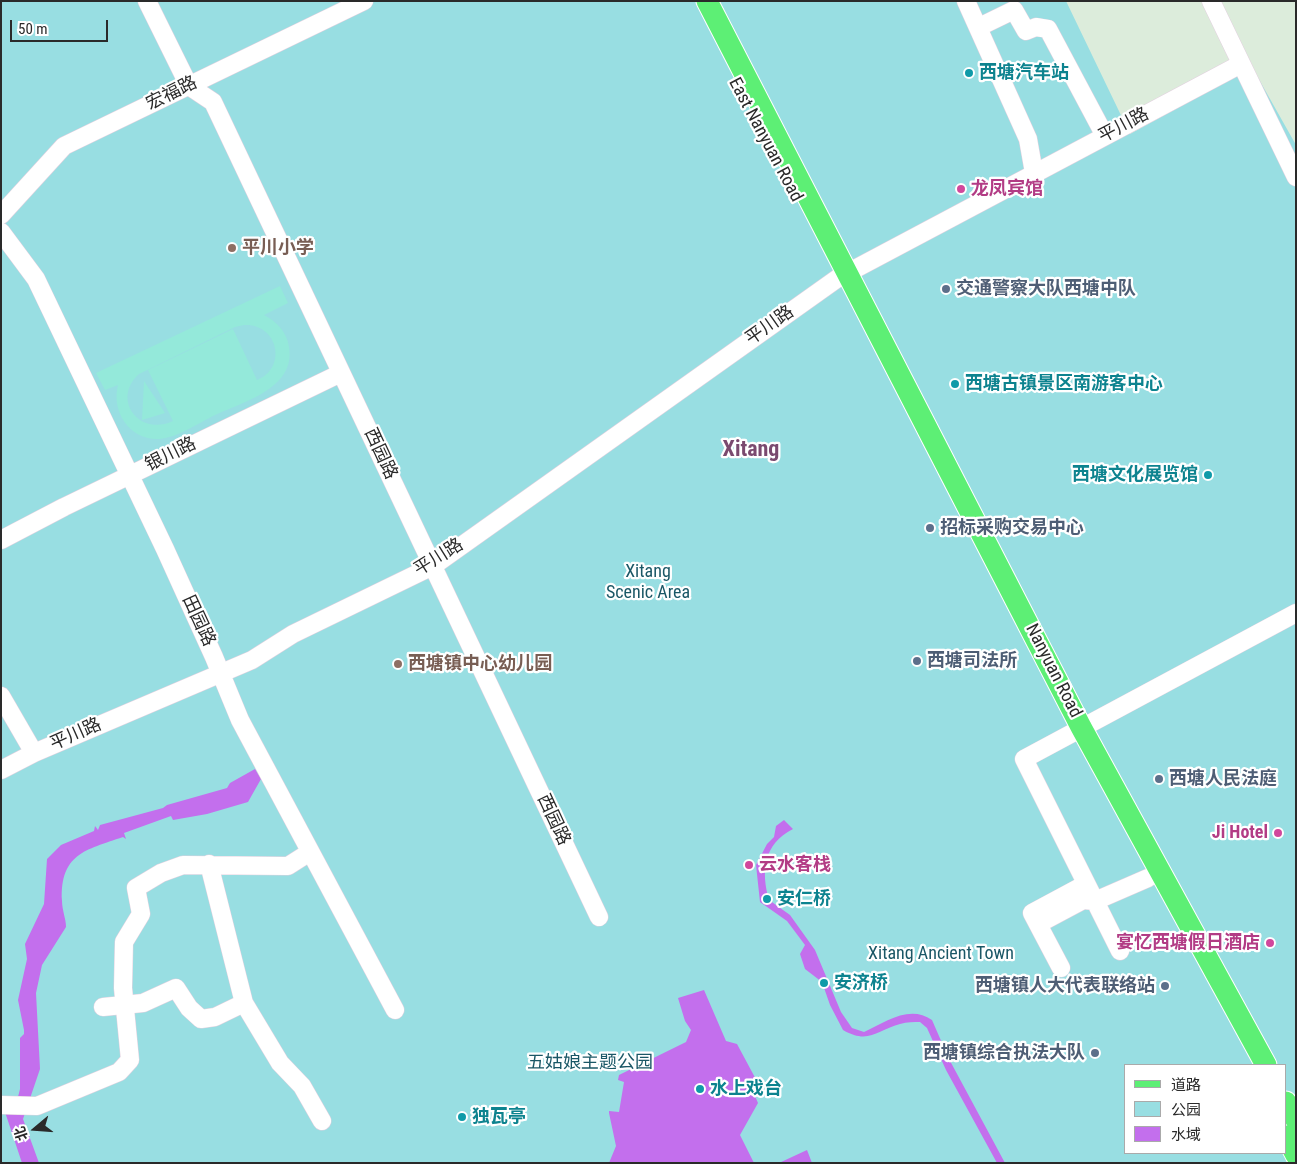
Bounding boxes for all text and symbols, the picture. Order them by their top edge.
scale bar [12,10,110,42]
text: 50 m [18,20,48,38]
place label: 西塘汽车站 [979,62,1069,84]
marker: 西塘汽车站 [963,67,975,79]
street label: 宏福路 [143,72,201,116]
street label: East Nanyuan Road [723,74,807,206]
street label: 平川路 [1095,104,1153,148]
place label: 龙凤宾馆 [971,178,1043,200]
marker: 龙凤宾馆 [955,183,967,195]
place label: 平川小学 [242,237,314,259]
marker: 平川小学 [226,242,238,254]
place label: 交通警察大队西塘中队 [956,278,1136,300]
marker: 交通警察大队西塘中队 [940,283,952,295]
street label: 平川路 [742,302,798,350]
place label: 西塘古镇景区南游客中心 [965,373,1163,395]
marker: 西塘古镇景区南游客中心 [949,378,961,390]
street label: 西园路 [359,425,401,483]
street label: 银川路 [142,433,200,477]
district label: Xitang [723,437,779,463]
place label: 西塘文化展览馆 [1072,464,1198,486]
marker: 西塘文化展览馆 [1202,469,1214,481]
place label: 招标采购交易中心 [940,517,1084,539]
marker: 招标采购交易中心 [924,522,936,534]
street label: 平川路 [410,535,468,581]
park label: Xitang Scenic Area [606,561,690,604]
street label: 田园路 [177,592,219,650]
street label: Nanyuan Road [1020,621,1086,721]
place label: 西塘司法所 [927,650,1017,672]
place label: 西塘镇中心幼儿园 [408,653,552,675]
marker: 西塘司法所 [911,655,923,667]
marker: 西塘镇中心幼儿园 [392,658,404,670]
street label: 平川路 [47,714,105,756]
place label: 西塘人民法庭 [1169,768,1277,790]
marker: 西塘人民法庭 [1153,773,1165,785]
street label: 西园路 [532,791,574,849]
place label: Ji Hotel [1212,822,1268,844]
marker: Ji Hotel [1272,827,1284,839]
place label: 云水客栈 [759,854,831,876]
marker: 云水客栈 [743,859,755,871]
place label: 安仁桥 [777,888,831,910]
marker: 安仁桥 [761,893,773,905]
place label: 宴忆西塘假日酒店 [1116,932,1260,954]
marker: 宴忆西塘假日酒店 [1264,937,1276,949]
park label: Xitang Ancient Town [868,943,1014,965]
place label: 安济桥 [834,972,888,994]
place label: 西塘镇人大代表联络站 [975,975,1155,997]
marker: 安济桥 [818,977,830,989]
marker: 西塘镇人大代表联络站 [1159,980,1171,992]
place label: 西塘镇综合执法大队 [923,1042,1085,1064]
marker: 西塘镇综合执法大队 [1089,1047,1101,1059]
park label: 五姑娘主题公园 [527,1052,653,1074]
legend [1124,1064,1287,1154]
text: 道路 [1171,1076,1201,1094]
place label: 水上戏台 [710,1078,782,1100]
marker: 水上戏台 [694,1083,706,1095]
text: 公园 [1171,1101,1201,1119]
north arrow [10,1104,60,1154]
place label: 独瓦亭 [472,1106,526,1128]
marker: 独瓦亭 [456,1111,468,1123]
text: 北 [11,1125,31,1143]
text: 水域 [1171,1126,1201,1144]

